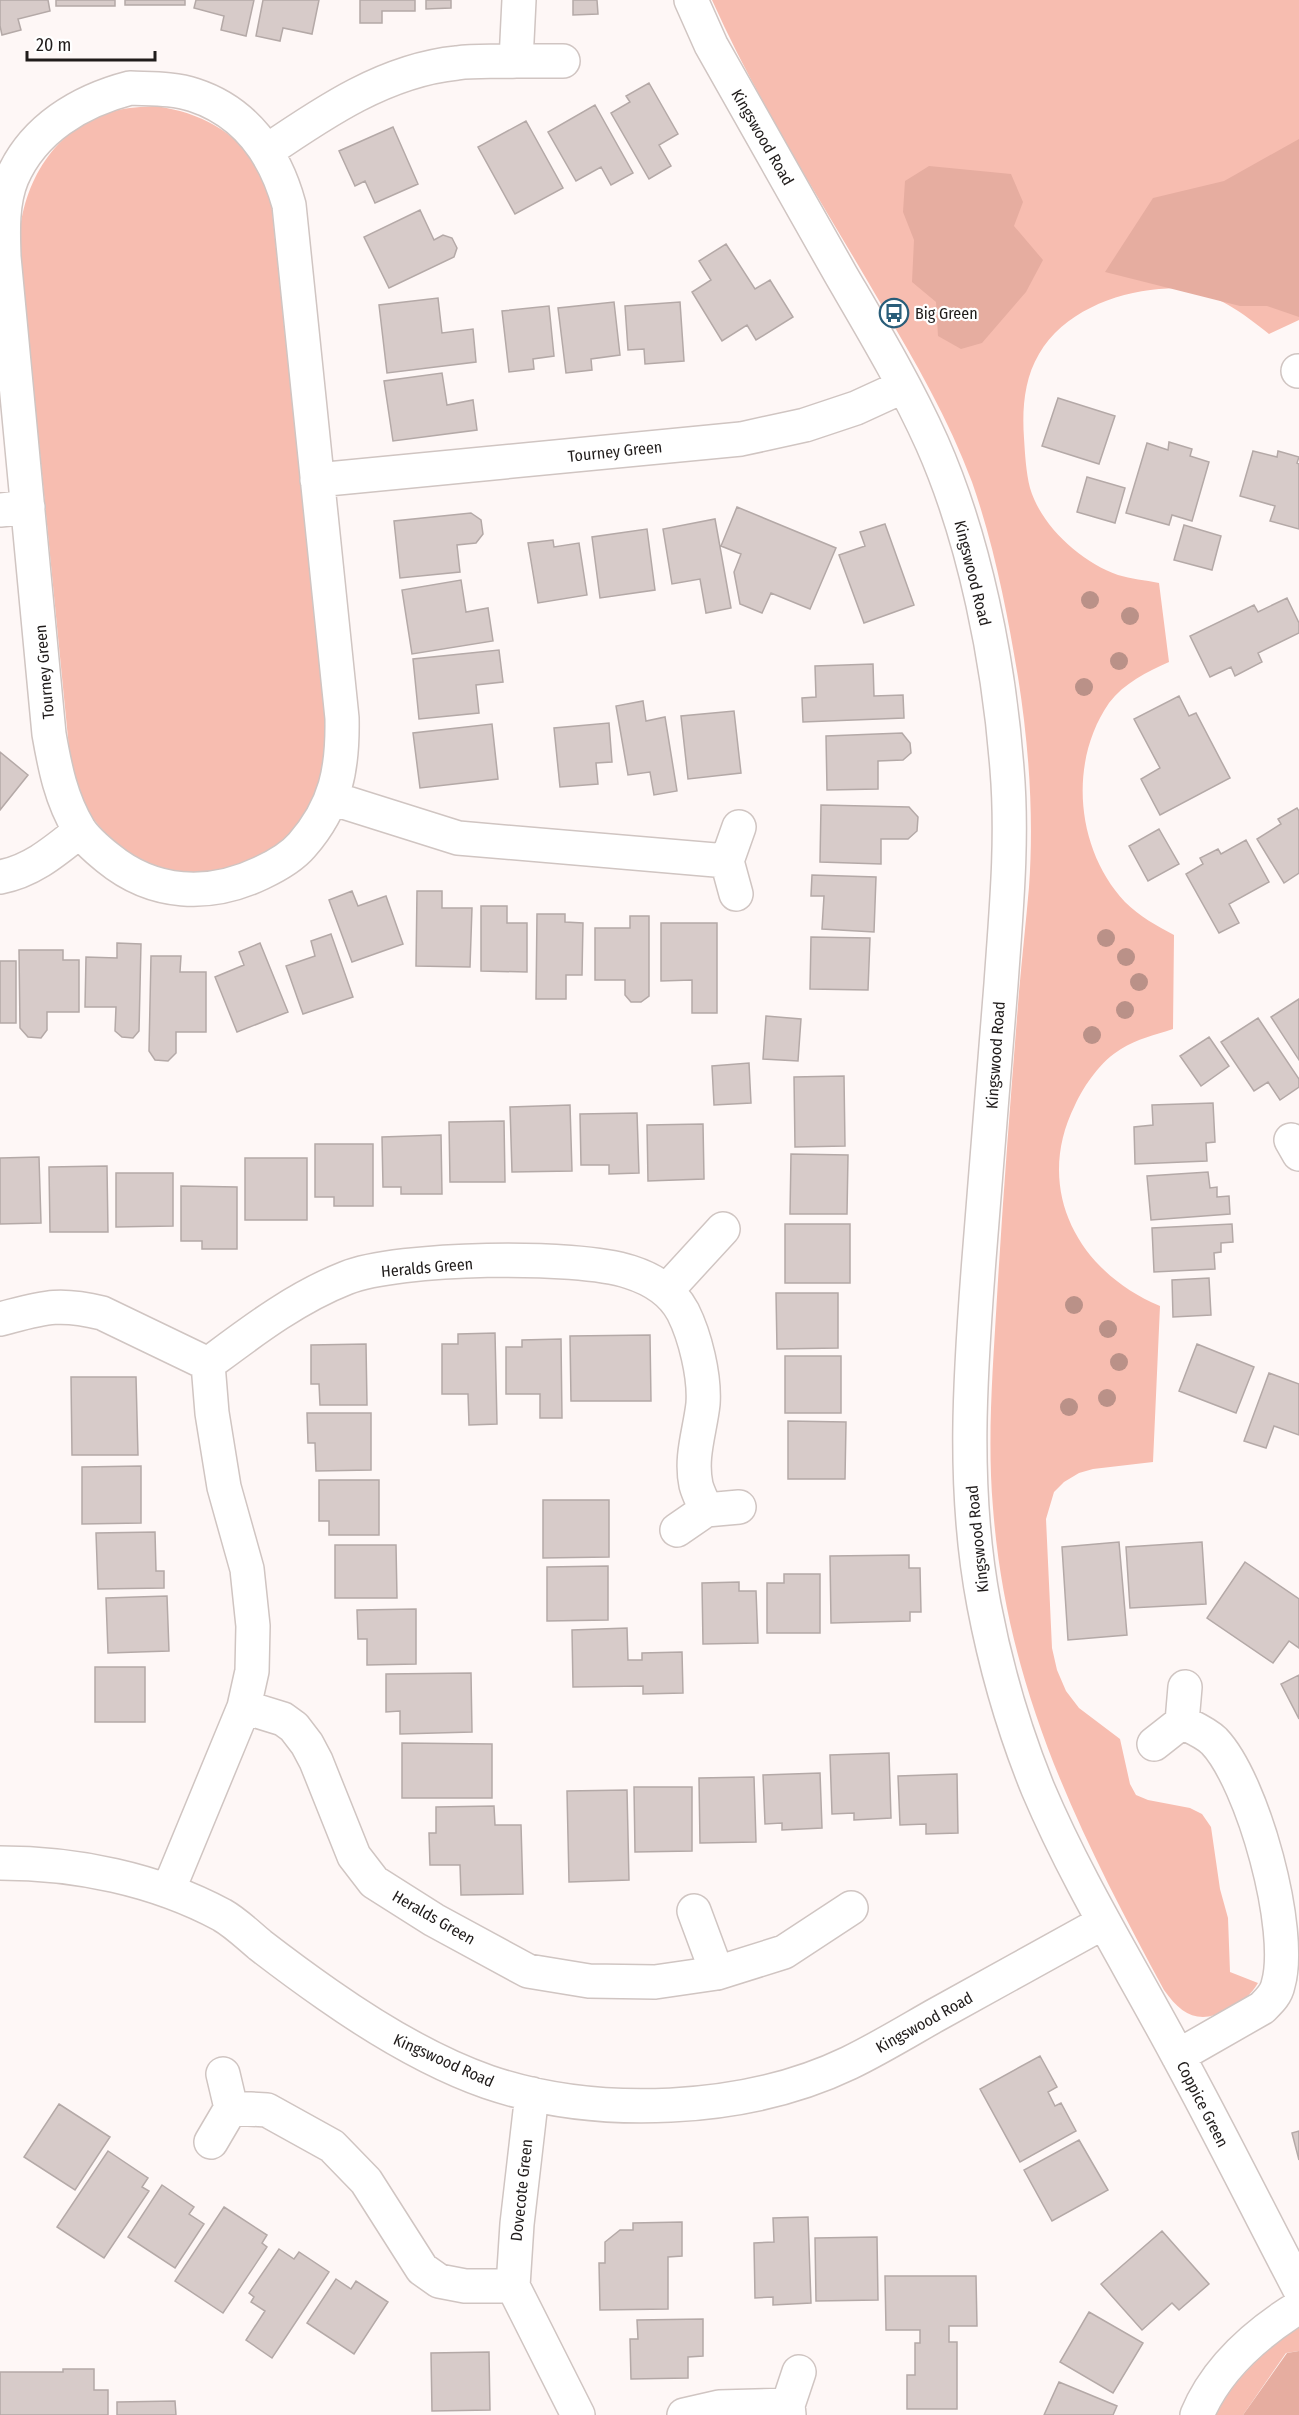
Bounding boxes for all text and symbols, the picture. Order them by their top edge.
scale bar [27,24,154,62]
text: 20 m [36,34,71,56]
street label: Kingswood Road [727,86,798,189]
bus stop icon: Big Green [878,297,910,329]
place label: Big Green [915,304,978,323]
street label: Tourney Green [567,437,663,466]
street label: Kingswood Road [950,518,995,628]
street label: Tourney Green [31,624,58,720]
street label: Kingswood Road [982,1001,1009,1110]
street label: Heralds Green [380,1254,474,1281]
street label: Kingswood Road [962,1484,993,1594]
street label: Heralds Green [389,1886,478,1949]
street label: Kingswood Road [872,1988,976,2057]
street label: Kingswood Road [391,2030,497,2091]
street label: Coppice Green [1173,2058,1232,2150]
street label: Dovecote Green [507,2138,536,2242]

